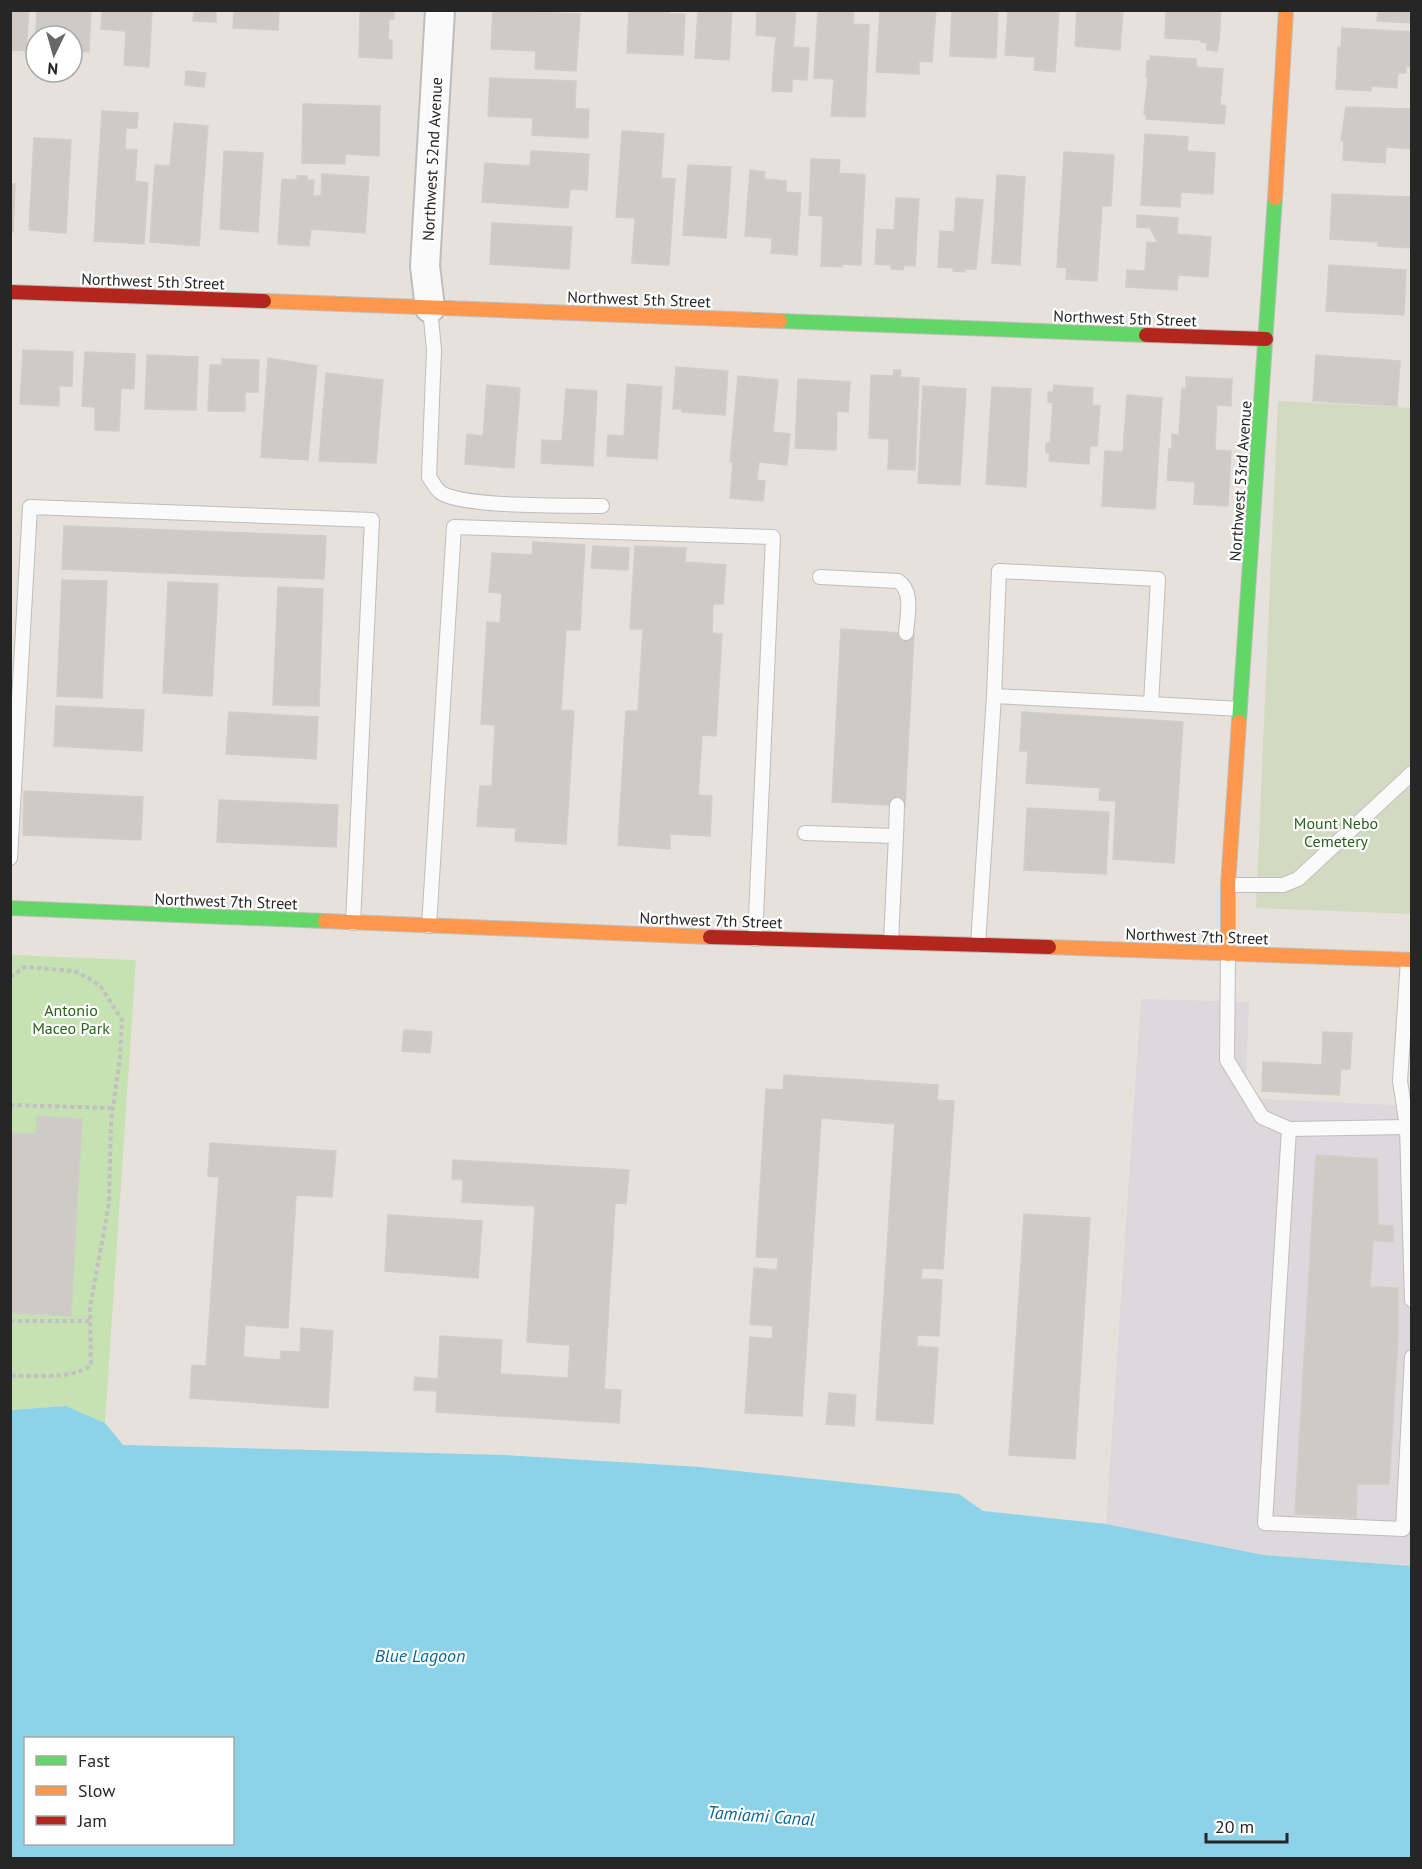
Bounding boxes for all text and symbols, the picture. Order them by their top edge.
north arrow [24,24,84,84]
text: N [47,59,59,79]
street label: Northwest 52nd Avenue [418,77,446,241]
street label: Northwest 5th Street [81,268,226,294]
street label: Northwest 5th Street [567,286,712,312]
street label: Northwest 5th Street [1053,305,1198,331]
street label: Northwest 53rd Avenue [1224,400,1256,562]
park label: Mount Nebo Cemetery [1294,813,1378,851]
street label: Northwest 7th Street [154,889,298,914]
street label: Northwest 7th Street [639,908,783,933]
street label: Northwest 7th Street [1125,924,1269,949]
park label: Antonio Maceo Park [32,1000,110,1038]
water label: Blue Lagoon [375,1644,465,1667]
legend [24,1737,234,1845]
text: Fast [78,1749,110,1772]
text: Slow [78,1779,116,1802]
water label: Tamiami Canal [707,1800,816,1831]
scale bar [1206,1806,1287,1844]
text: Jam [77,1809,107,1832]
text: 20 m [1215,1815,1254,1838]

